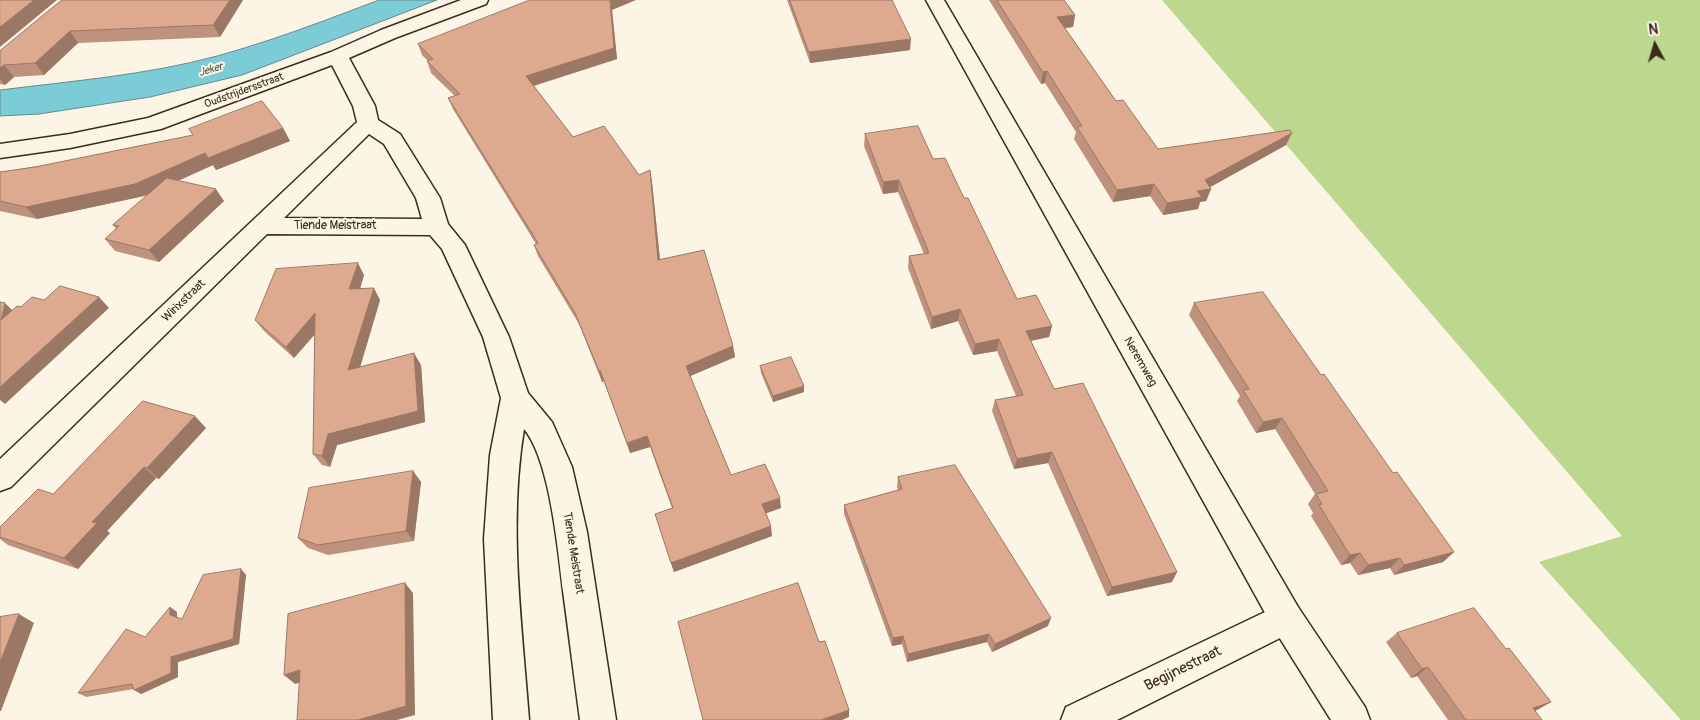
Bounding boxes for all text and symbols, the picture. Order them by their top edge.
north arrow [1630,20,1680,70]
text: N [1648,21,1659,39]
water label: Jeker [197,60,225,80]
street label: Oudstrijdersstraat [203,71,285,111]
street label: Tiende Meistraat [294,219,376,233]
street label: Wirixstraat [159,277,209,325]
street label: Neremweg [1120,335,1160,389]
street label: Tiende Meistraat [559,511,587,595]
street label: Begijnestraat [1142,643,1224,695]

